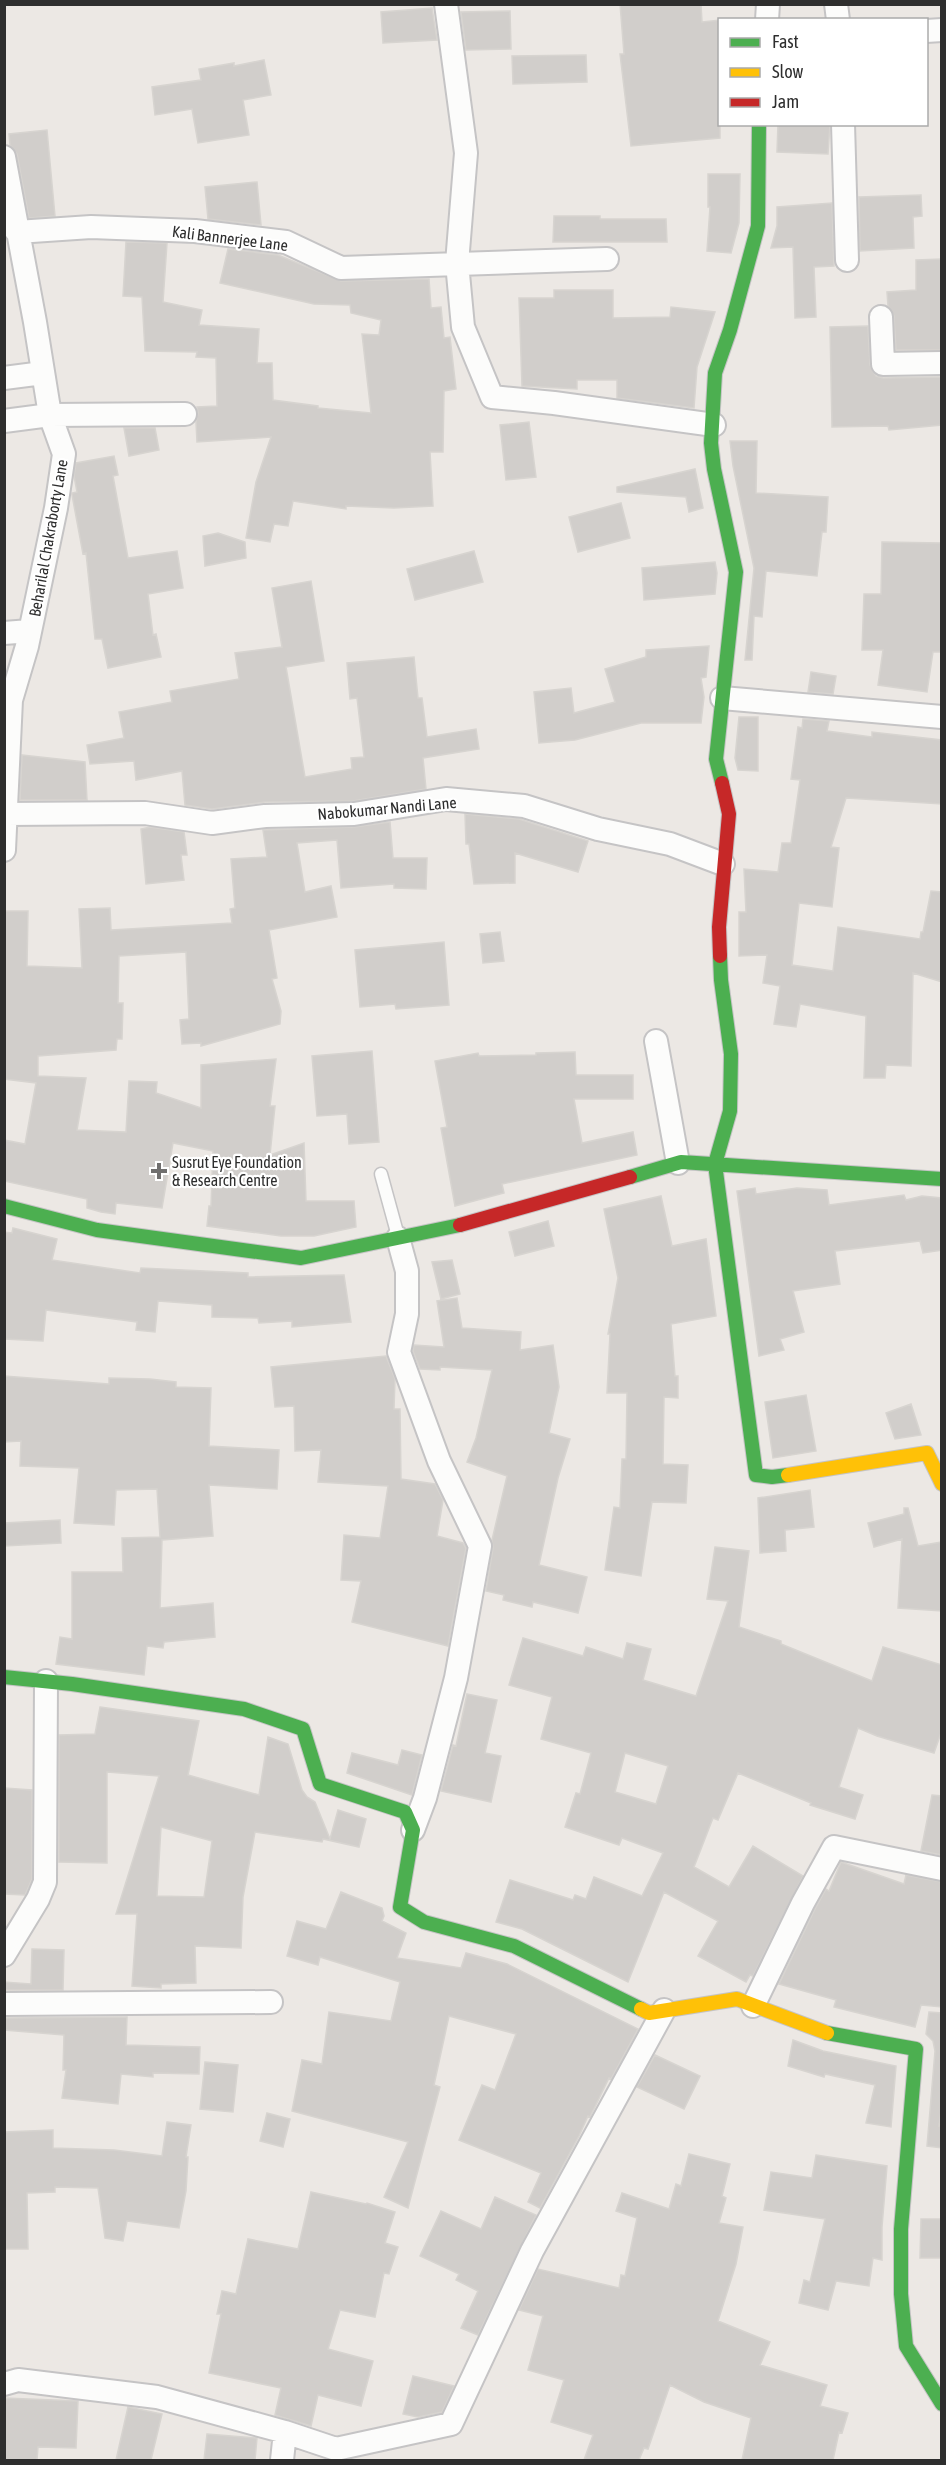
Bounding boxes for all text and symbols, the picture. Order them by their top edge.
legend [718,18,928,126]
text: Fast [772,31,799,52]
text: Slow [772,61,803,82]
text: Jam [772,91,799,112]
street label: Kali Bannerjee Lane [171,222,289,255]
street label: Beharilal Chakraborty Lane [25,458,72,618]
street label: Nabokumar Nandi Lane [317,793,457,823]
place label: Susrut Eye Foundation & Research Centre [172,1153,302,1189]
marker: Susrut Eye Foundation & Research Centre [150,1162,168,1180]

